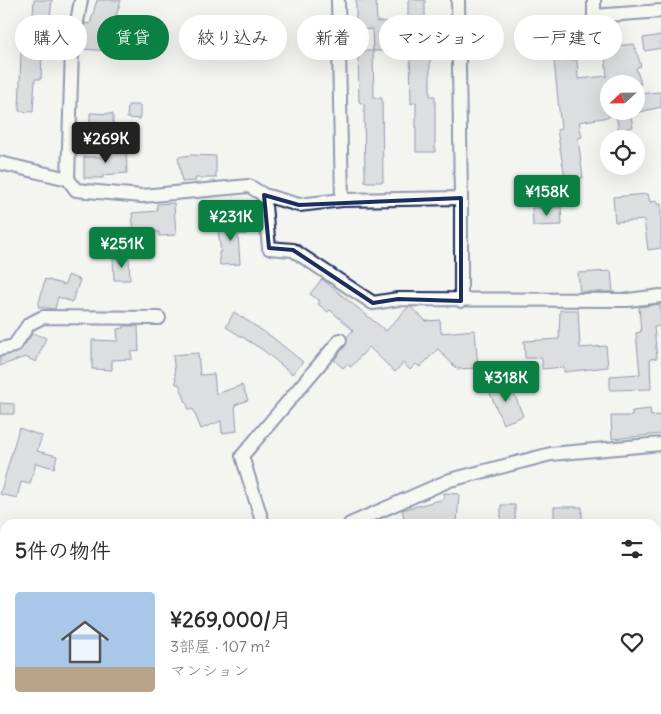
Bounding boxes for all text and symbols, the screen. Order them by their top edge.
chip: 購入 [15,15,87,60]
chip: 賃貸 [97,15,169,60]
chip: 絞り込み [179,15,287,60]
chip: 新着 [297,15,369,60]
chip: マンション [379,15,504,60]
chip: 一戸建て [514,15,622,60]
north arrow [600,75,645,120]
map controls [600,75,645,175]
pin: ¥269K [71,121,141,164]
text: ¥269K [83,128,129,148]
button: locate [600,130,645,175]
pin: ¥158K [512,174,582,217]
text: ¥158K [525,181,569,201]
pin: ¥231K [196,200,266,242]
text: ¥231K [209,206,253,226]
pin: ¥251K [87,226,157,269]
text: ¥251K [100,233,144,253]
pin: ¥318K [471,360,541,403]
text: ¥318K [484,367,528,387]
icon: filters [618,535,646,563]
text: 5件の物件 [15,537,111,564]
text: ¥269,000/月 [170,606,292,633]
icon: home [55,612,115,672]
icon: heart [618,628,646,656]
text: 3部屋 · 107 m² [170,636,271,656]
text: マンション [170,660,249,680]

